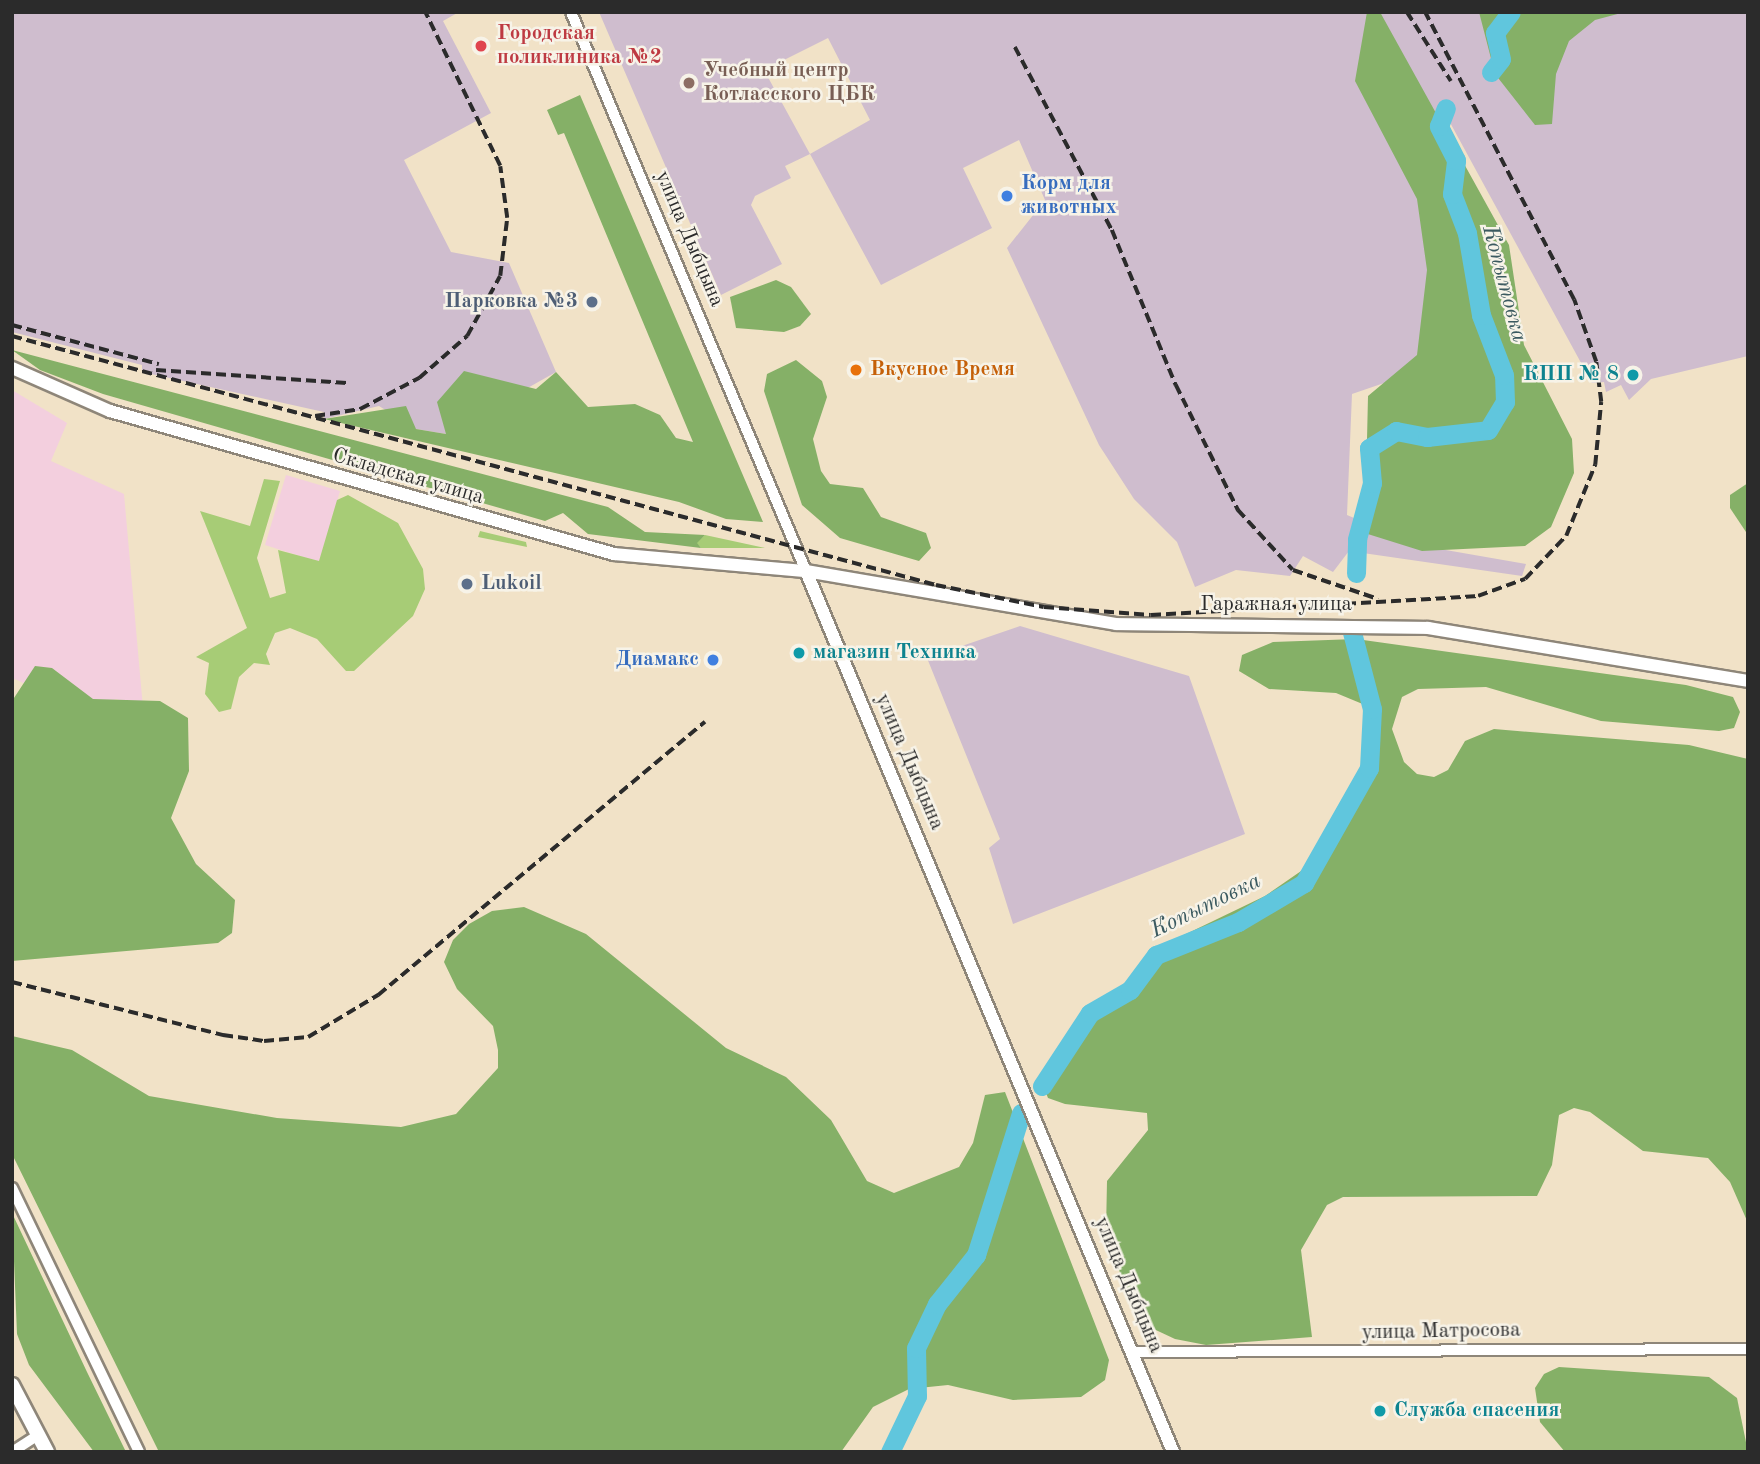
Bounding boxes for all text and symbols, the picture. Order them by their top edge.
place label: Городская поликлиника №2 [497,21,662,71]
marker: Городская поликлиника №2 [471,36,491,56]
place label: Учебный центр Котласского ЦБК [703,58,875,108]
marker: Учебный центр Котласского ЦБК [681,75,697,91]
street label: улица Дыбцына [649,167,729,311]
place label: Корм для животных [1021,171,1117,221]
marker: Корм для животных [999,188,1015,204]
water label: Копытовка [1475,223,1533,345]
place label: Парковка №3 [445,289,578,315]
marker: Парковка №3 [584,294,600,310]
place label: Вкусное Время [870,357,1015,383]
marker: Вкусное Время [848,362,864,378]
place label: КПП № 8 [1523,362,1619,388]
marker: КПП № 8 [1625,367,1641,383]
street label: Складская улица [329,443,487,511]
place label: Lukoil [481,571,542,597]
marker: Lukoil [459,576,475,592]
street label: Гаражная улица [1200,592,1352,618]
place label: магазин Техника [813,640,976,666]
marker: магазин Техника [791,645,807,661]
place label: Диамакс [616,647,699,673]
marker: Диамакс [705,652,721,668]
street label: улица Дыбцына [869,690,949,834]
water label: Копытовка [1146,867,1266,945]
street label: улица Дыбцына [1088,1213,1168,1357]
street label: улица Матросова [1361,1318,1521,1346]
place label: Служба спасения [1394,1398,1559,1424]
marker: Служба спасения [1372,1403,1388,1419]

